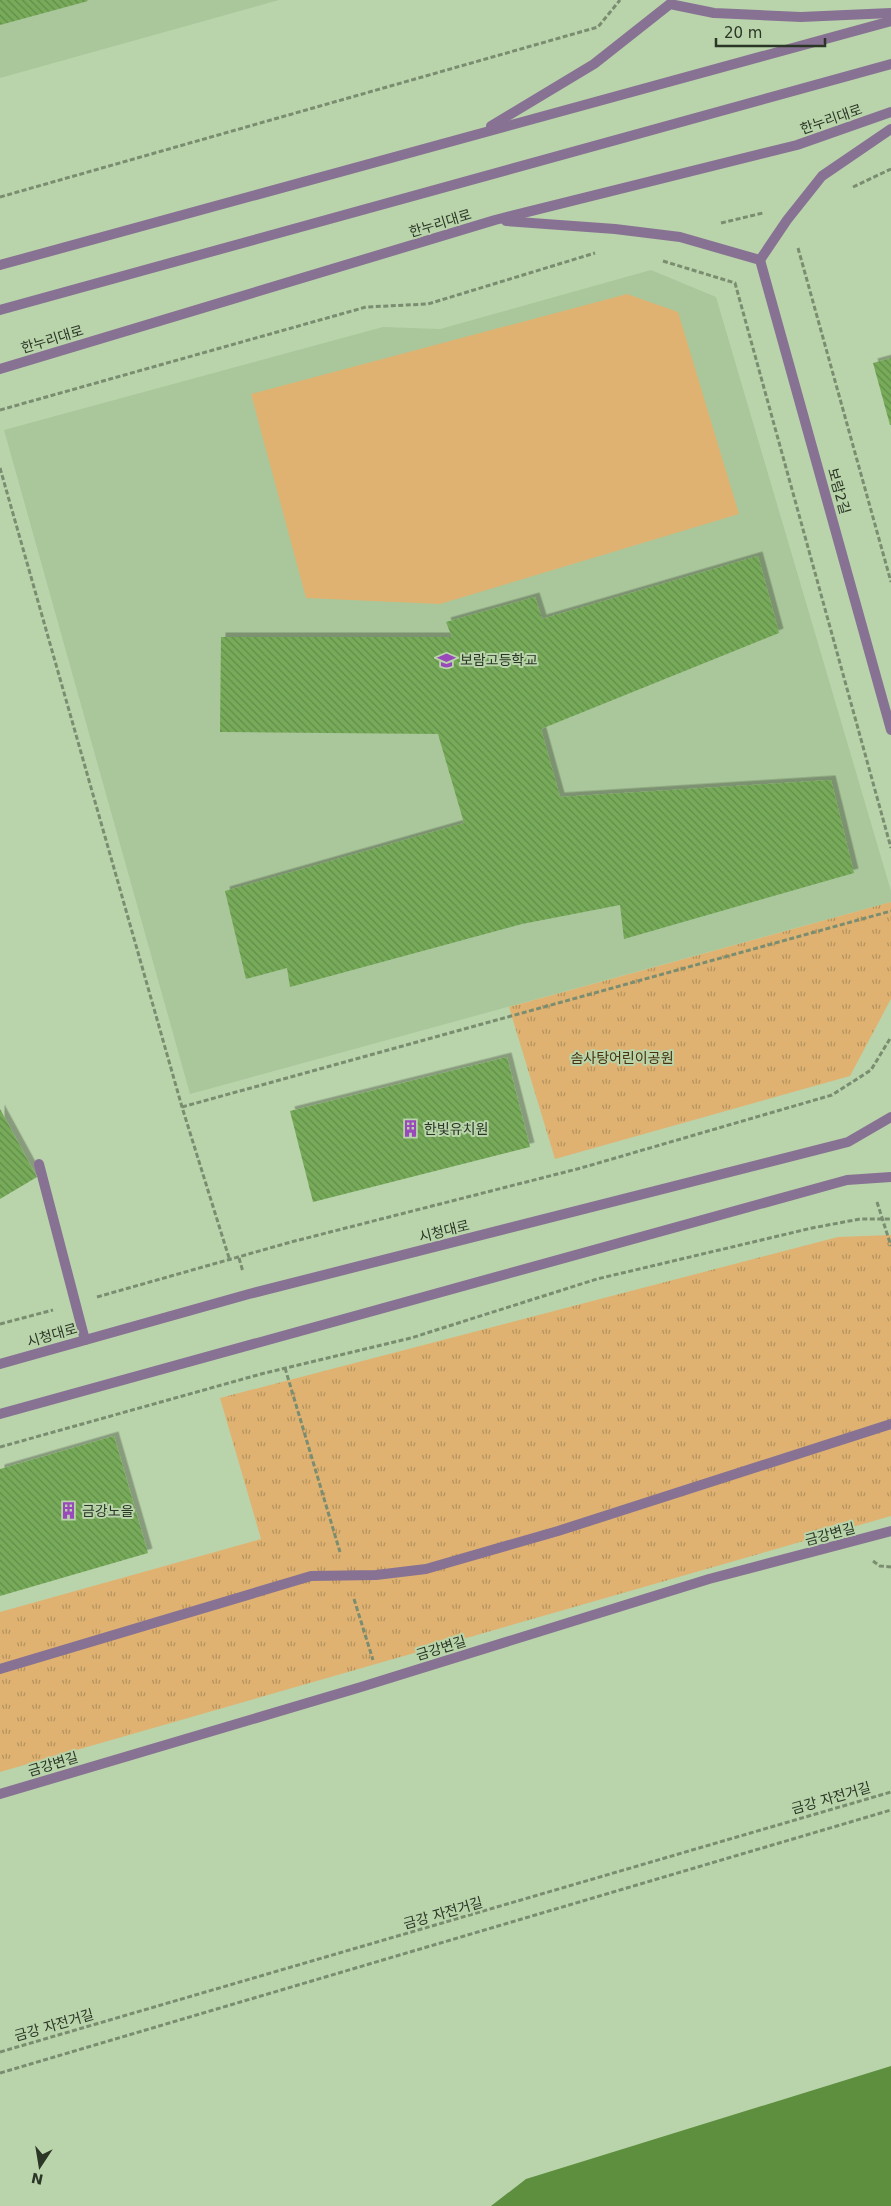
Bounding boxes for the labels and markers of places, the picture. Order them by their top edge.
school or university icon: 보람고등학교 [436,650,456,670]
place label: 보람고등학교 [460,652,537,668]
building icon: 한빛유치원 [400,1119,420,1139]
place label: 한빛유치원 [424,1121,488,1137]
building icon: 금강노을 [58,1501,78,1521]
place label: 금강노을 [82,1503,134,1519]

